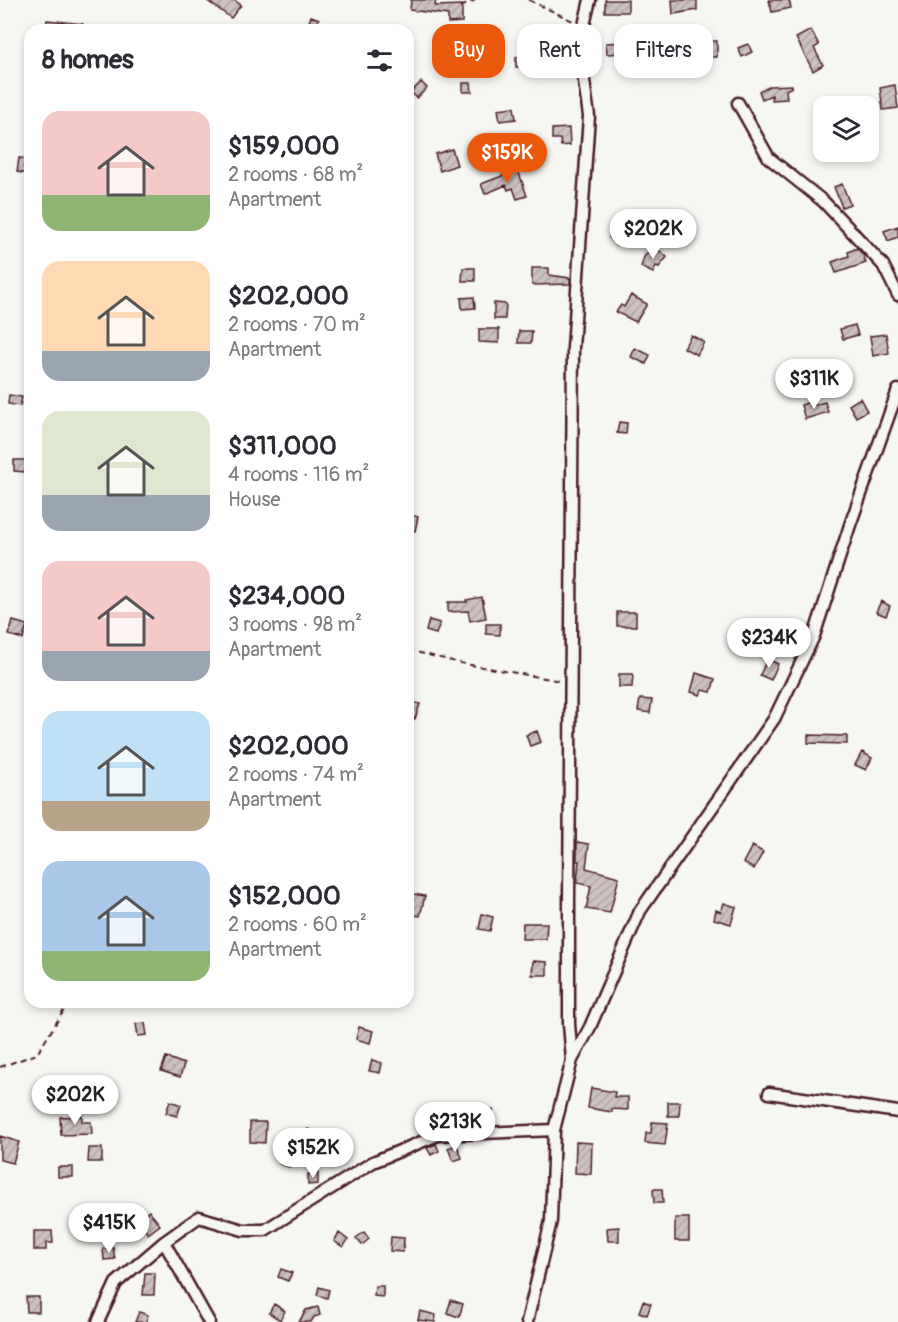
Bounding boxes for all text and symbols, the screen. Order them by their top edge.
chip: Buy [432,24,505,78]
chip: Rent [517,24,602,78]
chip: Filters [614,24,713,78]
text: 8 homes [42,44,134,76]
icon: filters [363,44,396,77]
map controls [813,96,879,162]
button: layers [813,96,879,162]
text: $159,000 [228,130,340,162]
pin: $159K [465,133,549,184]
icon: home [90,135,162,207]
text: $159K [481,140,533,165]
text: 2 rooms · 68 m² [228,162,363,187]
text: Apartment [228,187,321,212]
pin: $202K [611,209,695,260]
text: $202K [624,216,682,241]
text: $202,000 [228,280,349,312]
icon: home [90,285,162,357]
text: 2 rooms · 70 m² [228,312,366,337]
text: Apartment [228,337,321,362]
pin: $311K [772,359,856,410]
text: $311K [789,366,839,391]
text: $311,000 [228,430,337,462]
icon: home [90,435,162,507]
text: 4 rooms · 116 m² [228,462,369,487]
text: House [228,487,280,512]
text: $234,000 [228,580,345,612]
icon: home [90,585,162,657]
text: 3 rooms · 98 m² [228,612,362,637]
pin: $234K [727,618,811,669]
text: $234K [741,625,797,650]
text: Apartment [228,637,321,662]
text: $202,000 [228,730,349,762]
icon: home [90,735,162,807]
text: 2 rooms · 74 m² [228,762,364,787]
text: Apartment [228,787,321,812]
text: $152,000 [228,880,341,912]
icon: home [90,885,162,957]
text: 2 rooms · 60 m² [228,912,367,937]
text: Apartment [228,937,321,962]
pin: $202K [33,1075,117,1126]
text: $202K [46,1082,104,1107]
pin: $213K [413,1102,497,1153]
text: $213K [428,1109,482,1134]
pin: $152K [271,1128,355,1179]
text: $152K [287,1135,339,1160]
pin: $415K [67,1203,151,1254]
text: $415K [82,1210,136,1235]

